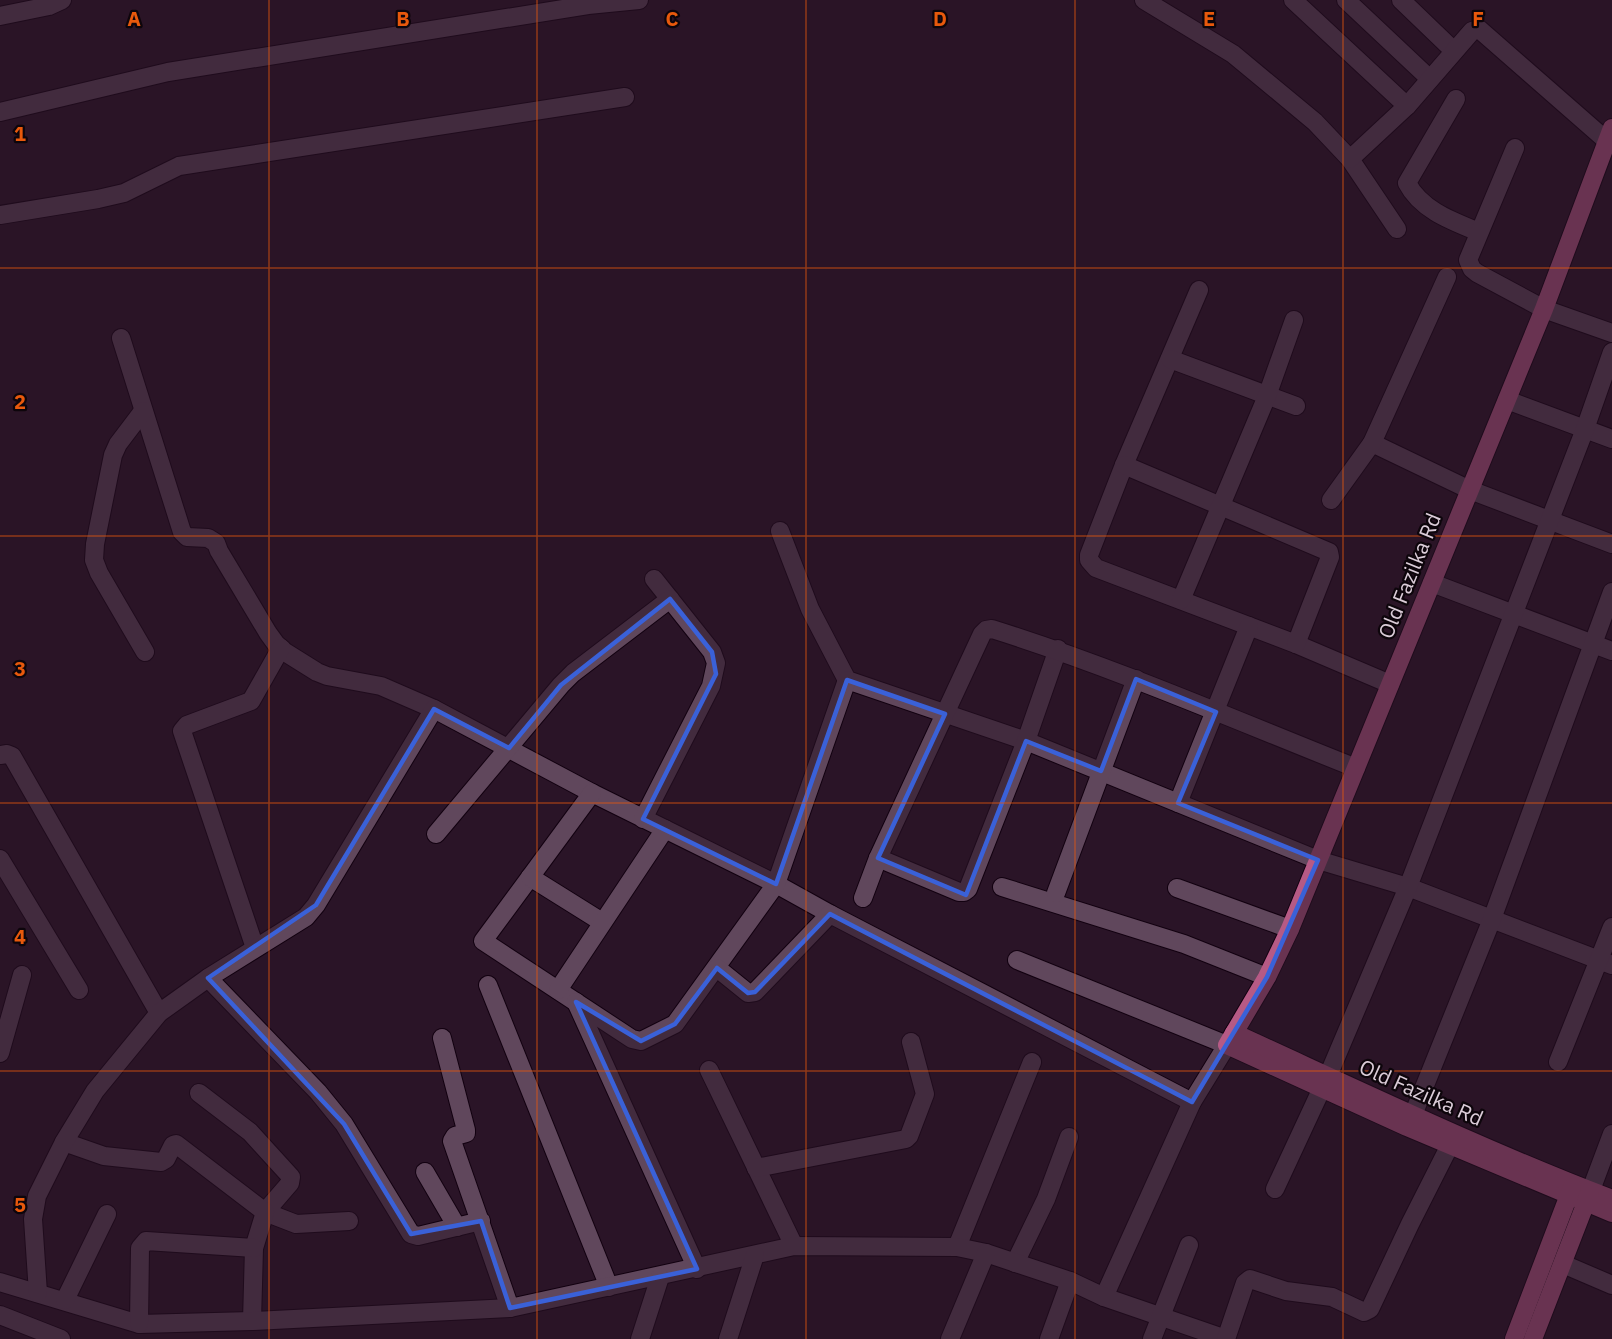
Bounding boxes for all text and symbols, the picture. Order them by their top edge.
text: A [127,5,141,32]
text: B [396,5,410,32]
text: C [665,5,679,32]
text: D [933,5,947,32]
text: E [1203,5,1215,32]
text: F [1472,5,1484,32]
text: 1 [14,120,26,147]
text: 2 [14,388,26,415]
street label: Old Fazilka Rd [1371,509,1447,643]
text: 3 [14,655,26,682]
text: 4 [14,923,26,950]
street label: Old Fazilka Rd [1355,1052,1488,1132]
text: 5 [14,1191,26,1218]

